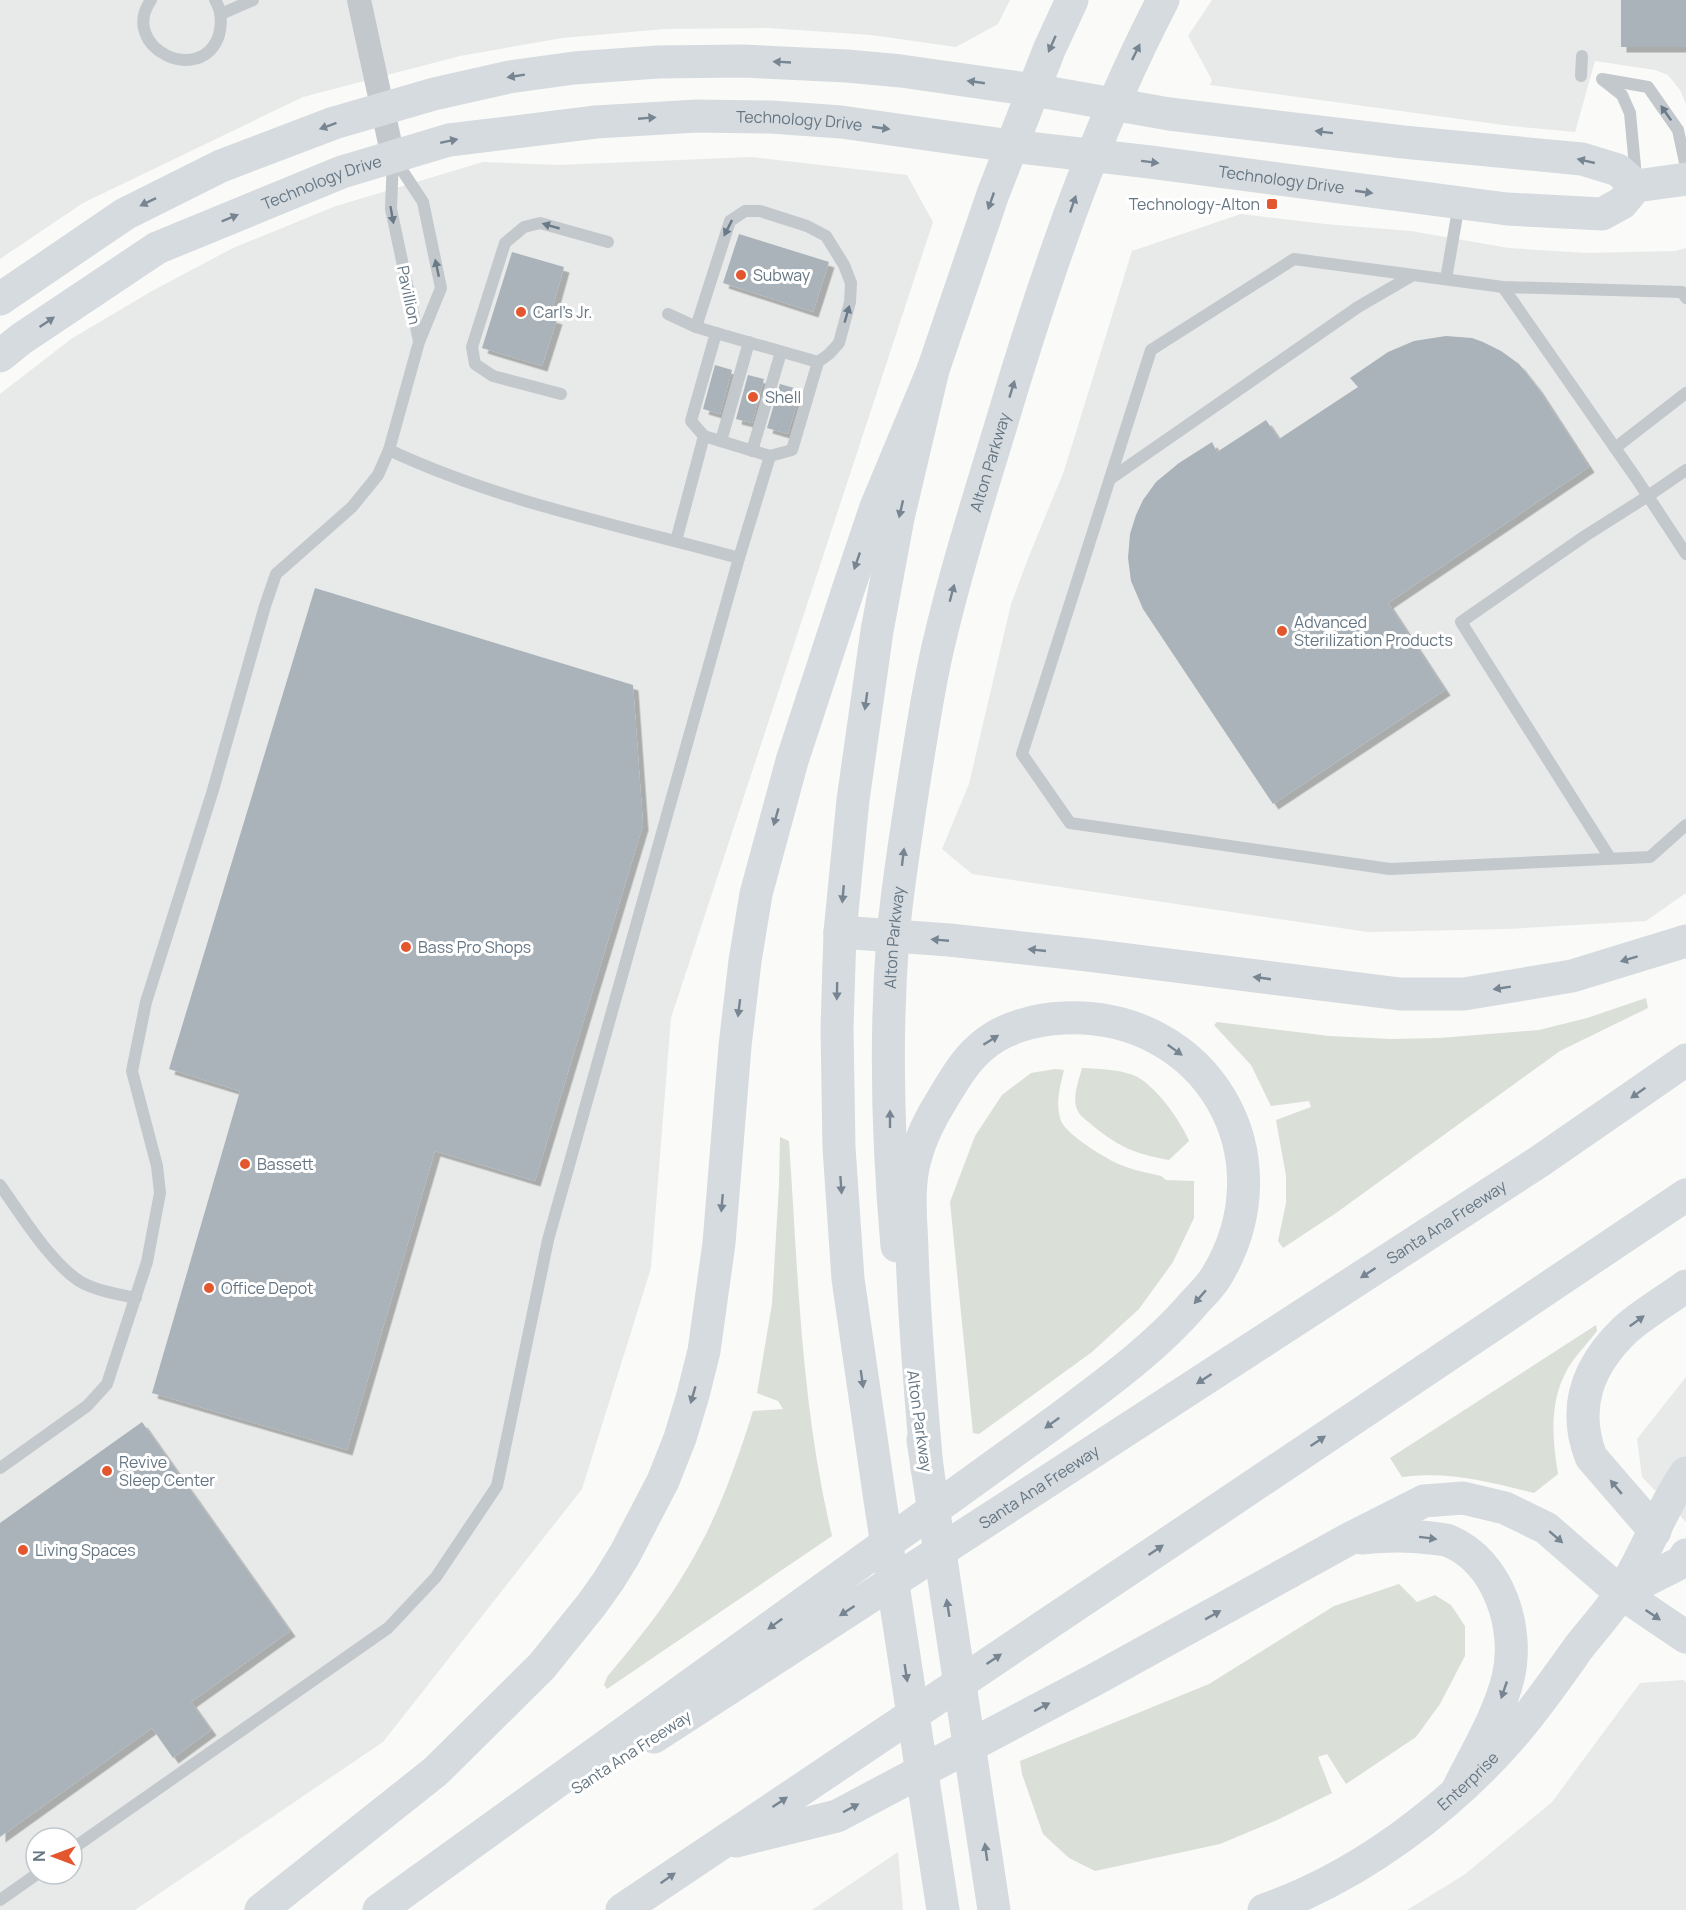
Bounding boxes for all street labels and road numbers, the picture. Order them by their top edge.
street label: Technology Drive [736,106,864,136]
street label: Technology Drive [258,150,384,215]
street label: Technology Drive [1217,160,1346,198]
street label: Pavillion [392,263,426,327]
street label: Alton Parkway [964,409,1015,514]
street label: Alton Parkway [879,884,910,989]
street label: Santa Ana Freeway [1382,1174,1511,1269]
street label: Alton Parkway [902,1369,938,1474]
street label: Santa Ana Freeway [974,1439,1104,1534]
street label: Santa Ana Freeway [567,1705,696,1799]
street label: Enterprise [1433,1747,1503,1815]

